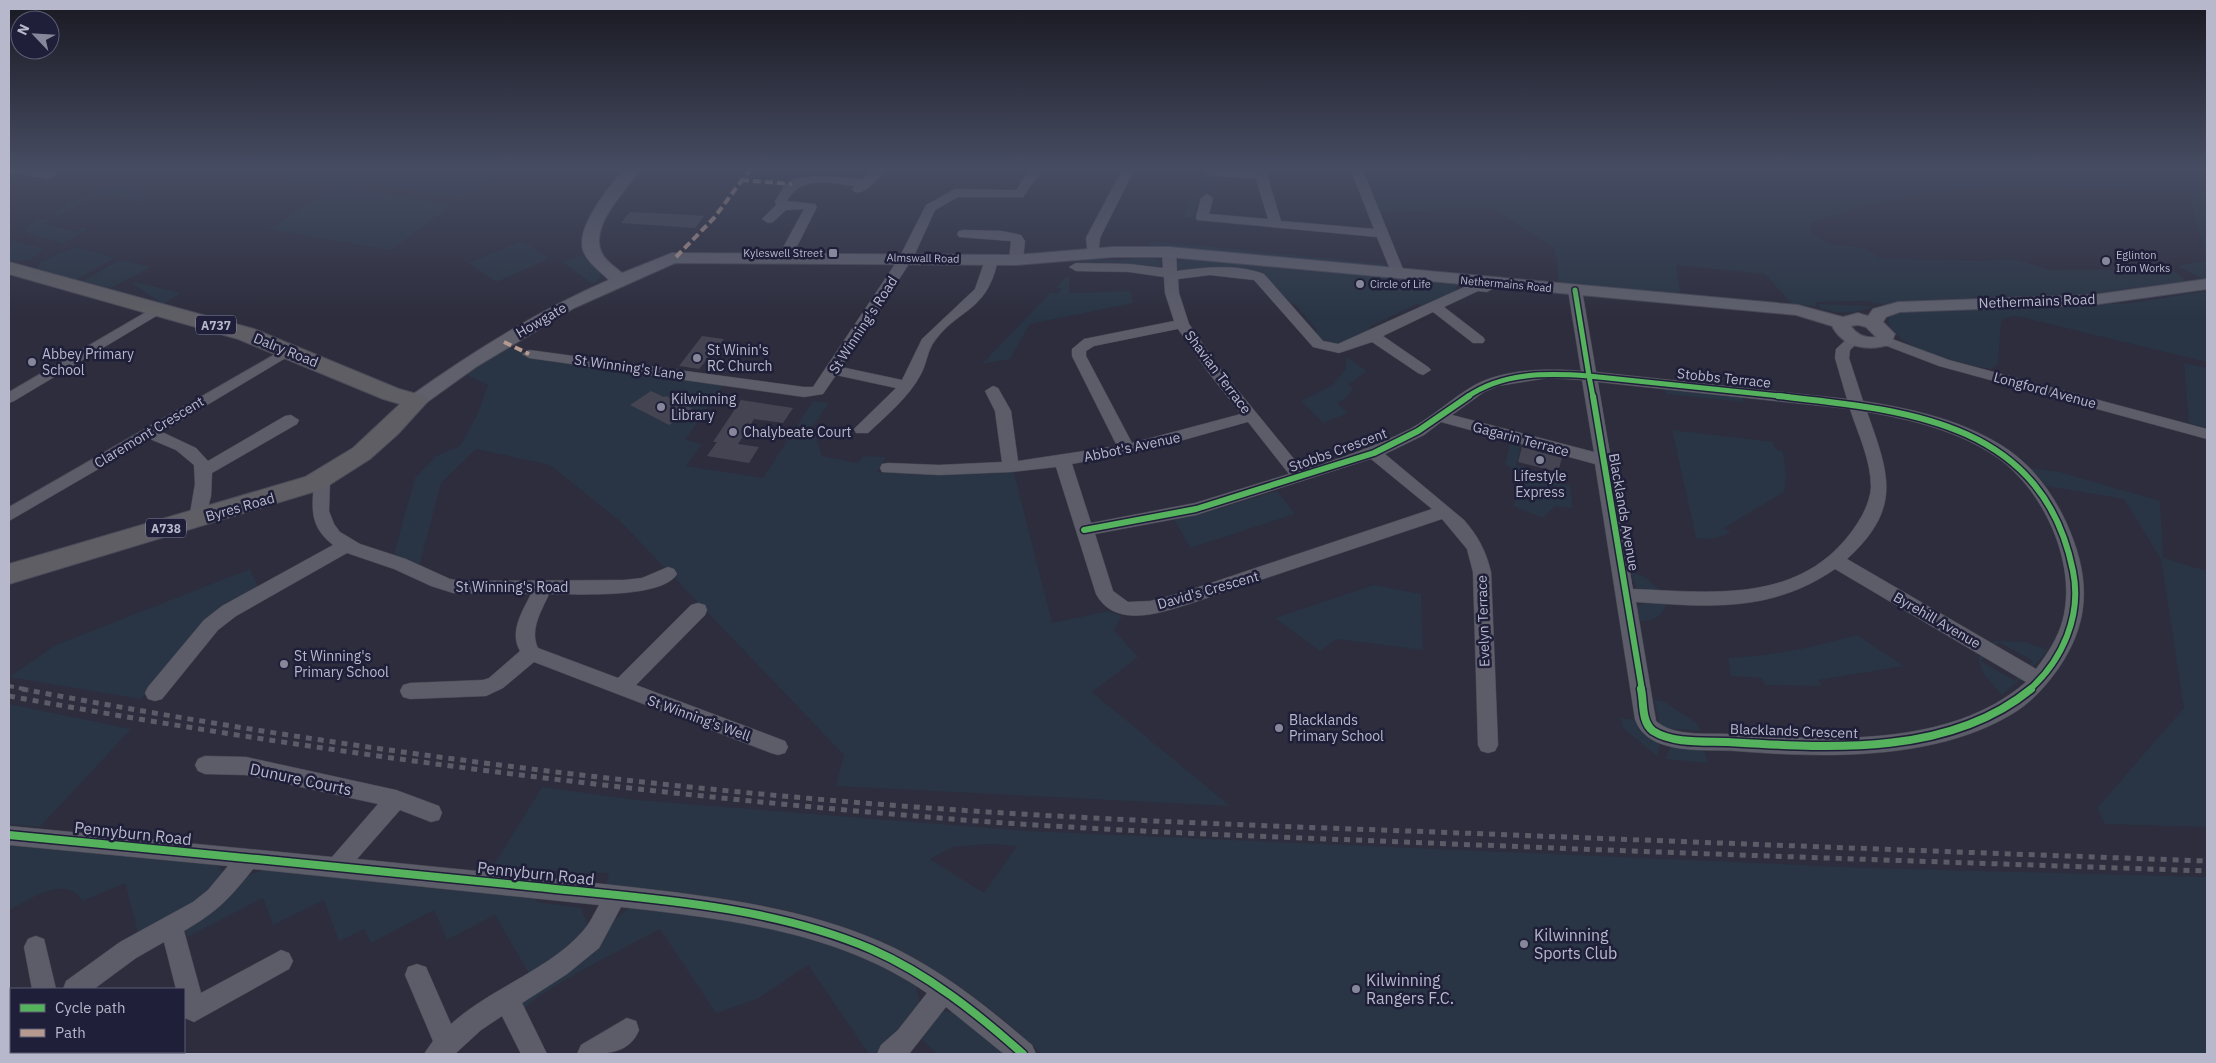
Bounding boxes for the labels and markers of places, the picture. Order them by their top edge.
place label: Kyleswell Street [743,246,823,260]
marker: Kyleswell Street [827,247,839,259]
place label: Eglinton Iron Works [2116,248,2170,275]
marker: Eglinton Iron Works [2100,255,2112,267]
place label: Circle of Life [1370,277,1431,291]
marker: Circle of Life [1354,278,1366,290]
place label: St Winin's RC Church [707,341,772,375]
place label: Abbey Primary School [42,345,134,379]
marker: St Winin's RC Church [691,352,703,364]
marker: Abbey Primary School [26,356,38,368]
place label: Kilwinning Library [671,390,737,424]
marker: Kilwinning Library [655,401,667,413]
place label: Chalybeate Court [743,423,852,441]
marker: Chalybeate Court [727,426,739,438]
marker: Lifestyle Express [1534,454,1546,466]
place label: Lifestyle Express [1514,467,1567,501]
place label: St Winning's Primary School [294,647,389,681]
marker: St Winning's Primary School [278,658,290,670]
place label: Blacklands Primary School [1289,711,1384,745]
marker: Blacklands Primary School [1273,722,1285,734]
place label: Kilwinning Sports Club [1534,925,1617,963]
marker: Kilwinning Sports Club [1518,938,1530,950]
place label: Kilwinning Rangers F.C. [1366,970,1454,1008]
marker: Kilwinning Rangers F.C. [1350,983,1362,995]

